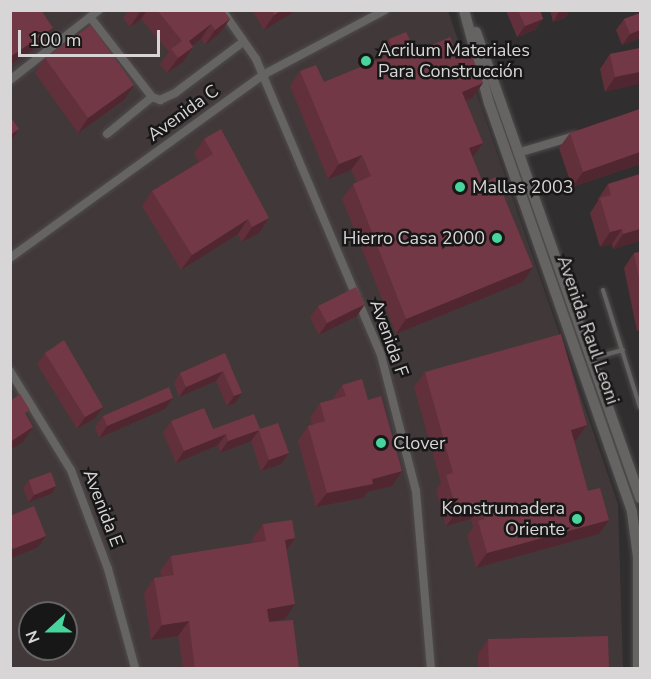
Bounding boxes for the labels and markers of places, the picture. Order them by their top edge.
place label: Acrilum Materiales Para Construcción [378,40,530,82]
marker: Acrilum Materiales Para Construcción [359,54,373,68]
place label: Mallas 2003 [472,176,574,198]
marker: Mallas 2003 [453,180,467,194]
place label: Hierro Casa 2000 [343,227,485,249]
marker: Hierro Casa 2000 [490,231,504,245]
place label: Clover [393,432,445,454]
marker: Clover [374,436,388,450]
place label: Konstrumadera Oriente [441,498,565,540]
marker: Konstrumadera Oriente [570,512,584,526]

